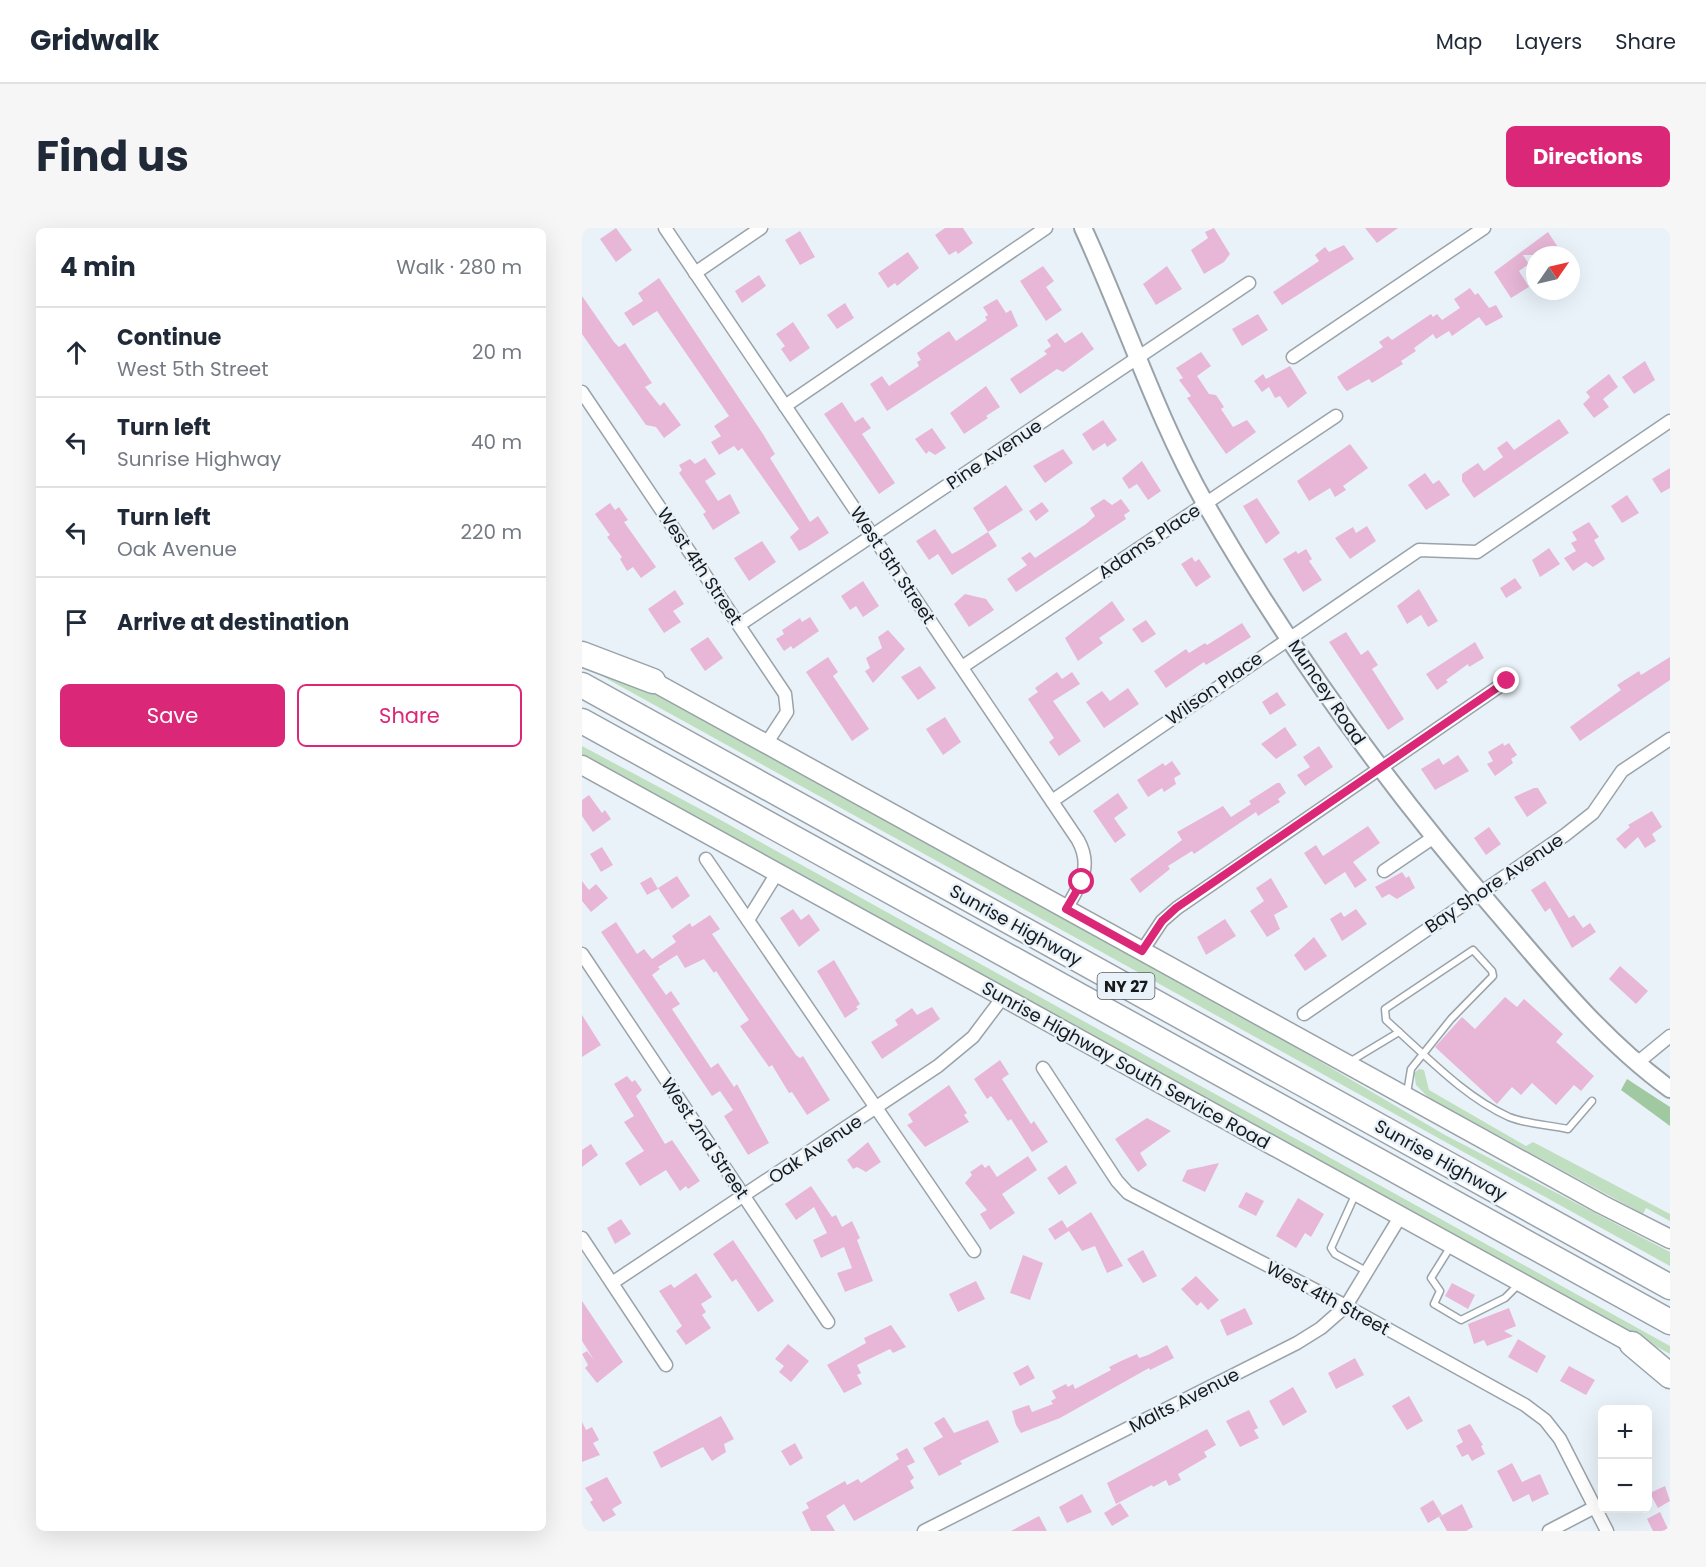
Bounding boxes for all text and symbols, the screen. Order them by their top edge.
text: Gridwalk [30,21,159,60]
text: Map [1436,27,1482,56]
text: Layers [1515,27,1582,56]
text: Share [1615,27,1676,56]
button: Directions [1506,126,1670,187]
text: Find us [36,127,189,186]
north arrow [1526,246,1580,300]
text: 4 min [60,249,136,285]
text: Walk · 280 m [396,253,522,281]
text: Continue [117,322,221,353]
icon: ahead [60,336,93,369]
text: 20 m [472,338,522,366]
text: West 5th Street [117,355,269,383]
text: Turn left [117,412,211,443]
street label: Pine Avenue [941,413,1047,495]
icon: left [60,426,93,459]
text: 40 m [471,428,522,456]
text: Sunrise Highway [117,445,281,473]
street label: Adams Place [1093,498,1205,584]
street label: West 5th Street [845,501,941,629]
text: Turn left [117,502,211,533]
street label: West 4th Street [652,502,748,630]
icon: left [60,516,93,549]
text: 220 m [461,518,522,546]
text: Oak Avenue [117,535,237,563]
icon: arrive [60,606,93,639]
text: Arrive at destination [117,607,349,638]
street label: Muncey Road [1282,634,1372,750]
street label: Wilson Place [1161,645,1267,731]
route end [1493,667,1519,693]
button: Save [60,684,285,747]
button: Share [297,684,522,747]
street label: Bay Shore Avenue [1420,827,1568,939]
route start [1068,868,1094,894]
street label: Sunrise Highway [945,878,1087,972]
road number: NY 27 [1098,973,1154,999]
street label: Sunrise Highway South Service Road [978,975,1274,1155]
street label: West 2nd Street [655,1073,755,1203]
street label: Oak Avenue [763,1108,867,1190]
street label: Sunrise Highway [1370,1113,1512,1207]
street label: West 4th Street [1262,1255,1394,1341]
street label: Malts Avenue [1125,1362,1243,1438]
map controls [1598,1405,1652,1513]
button: + [1598,1405,1652,1459]
button: − [1598,1459,1652,1513]

